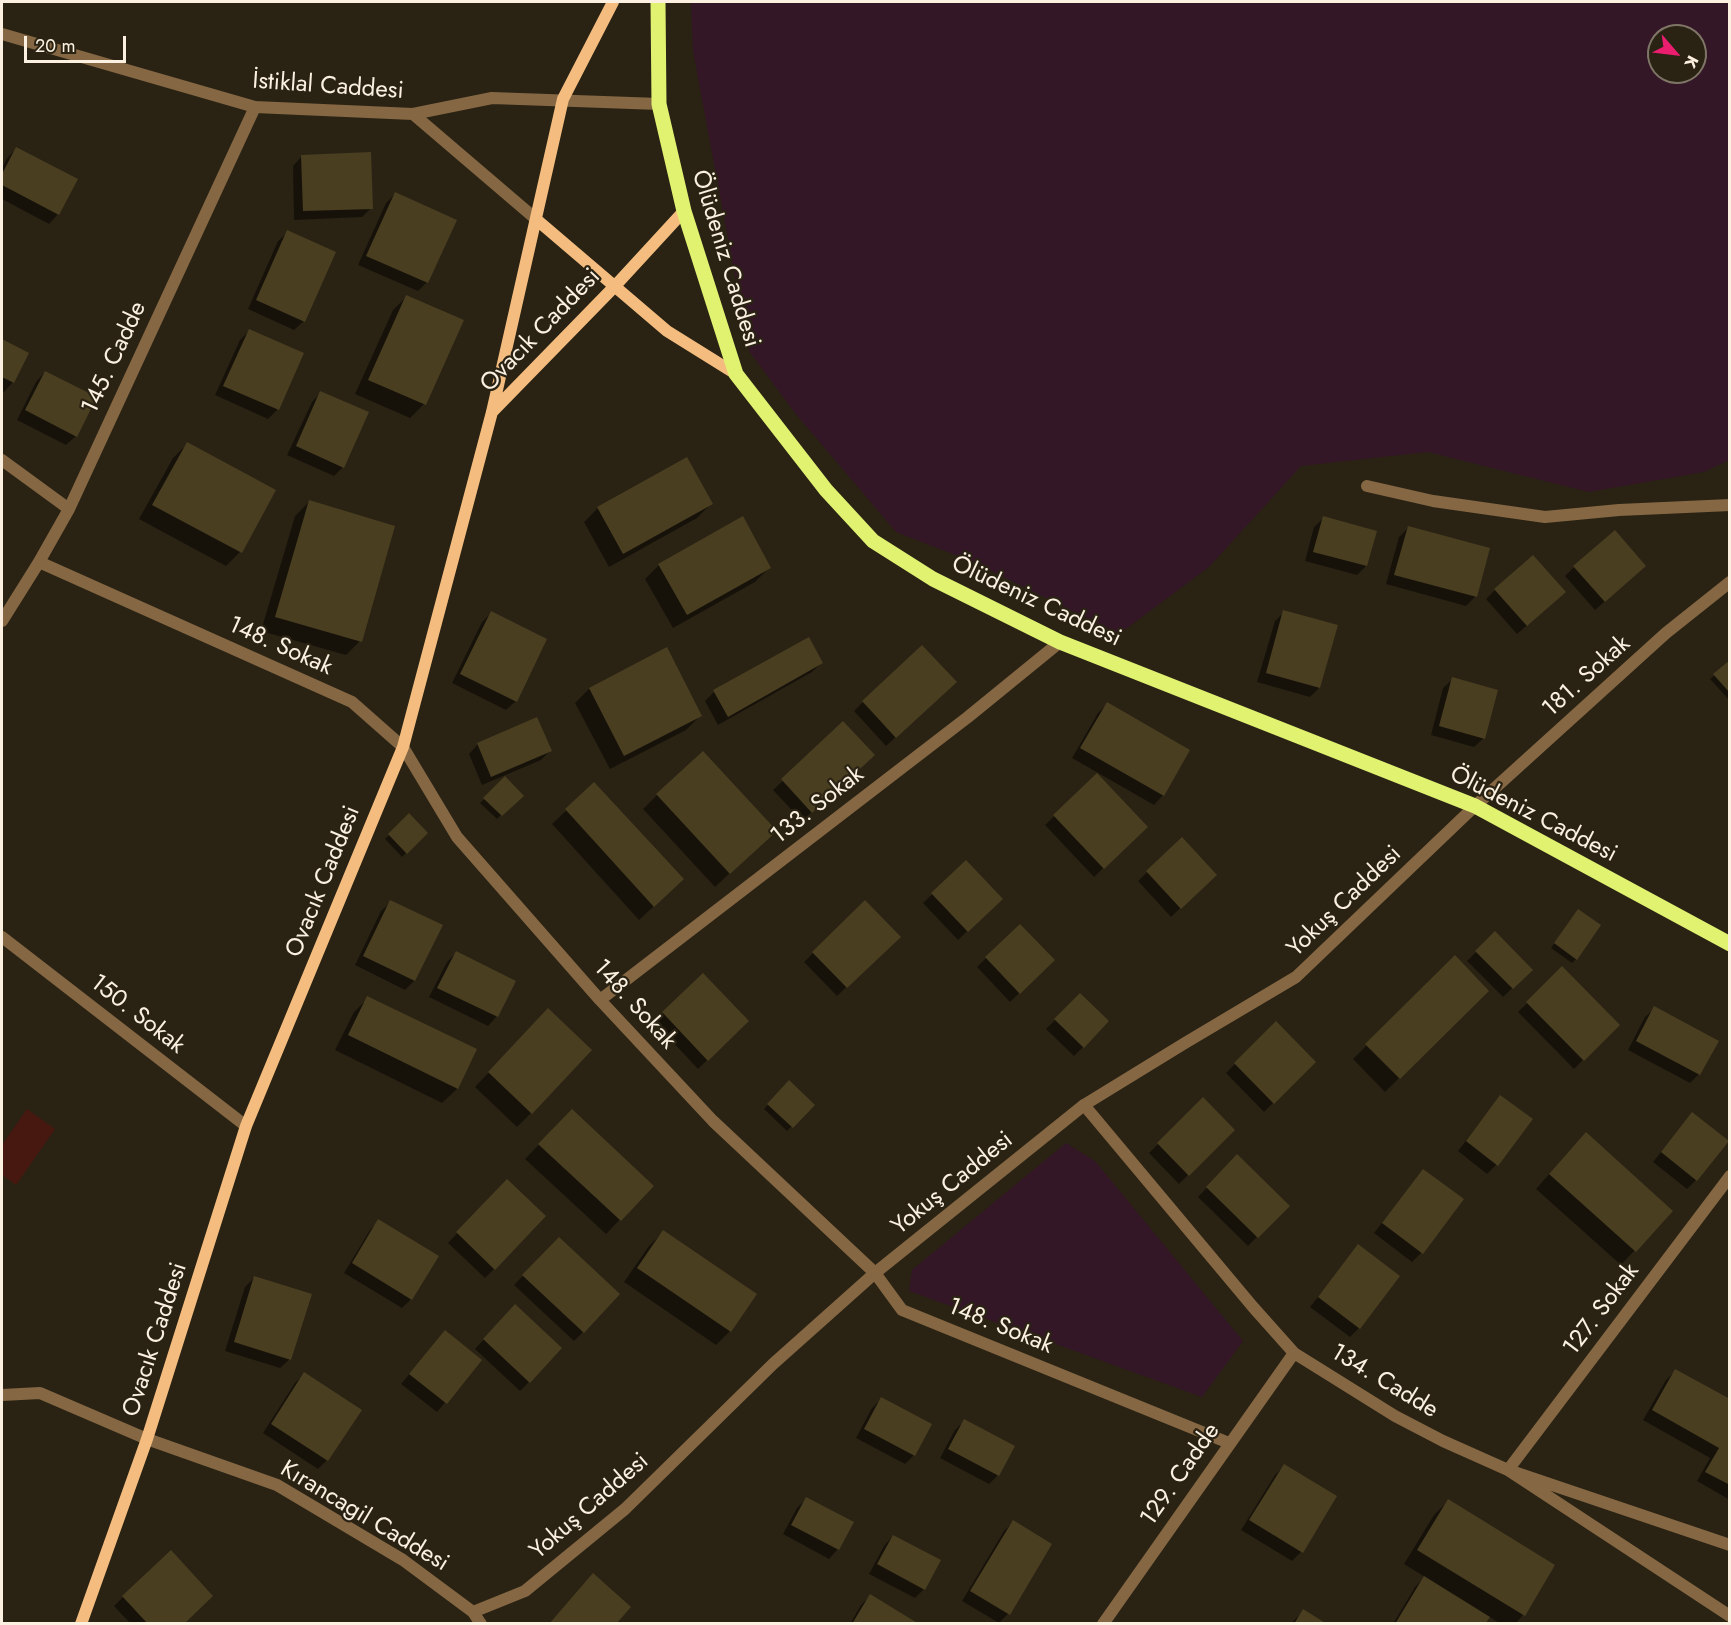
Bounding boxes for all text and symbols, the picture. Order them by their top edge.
scale bar [27,24,129,62]
north arrow [1647,24,1707,84]
text: 20 m [35,33,75,59]
text: K [1679,51,1704,72]
street label: İstiklal Caddesi [251,67,405,107]
street label: Ölüdeniz Caddesi [684,167,766,351]
street label: Ovacık Caddesi [475,263,607,399]
street label: 145. Cadde [77,297,153,419]
street label: Ölüdeniz Caddesi [947,550,1125,654]
street label: 148. Sokak [224,611,336,683]
street label: 181. Sokak [1537,630,1637,724]
street label: Ölüdeniz Caddesi [1445,760,1621,870]
street label: 133. Sokak [766,761,870,851]
street label: Ovacık Caddesi [281,802,367,962]
street label: Yokuş Caddesi [1282,840,1408,964]
street label: 148. Sokak [586,954,682,1056]
street label: 150. Sokak [84,969,190,1061]
street label: Yokuş Caddesi [887,1126,1019,1242]
street label: 127. Sokak [1558,1258,1646,1362]
street label: Ovacık Caddesi [118,1259,194,1421]
street label: 148. Sokak [943,1293,1057,1361]
street label: 134. Cadde [1325,1339,1443,1425]
street label: 129. Cadde [1135,1418,1227,1532]
street label: Yokuş Caddesi [525,1448,655,1566]
street label: Kırancagil Caddesi [275,1455,453,1579]

